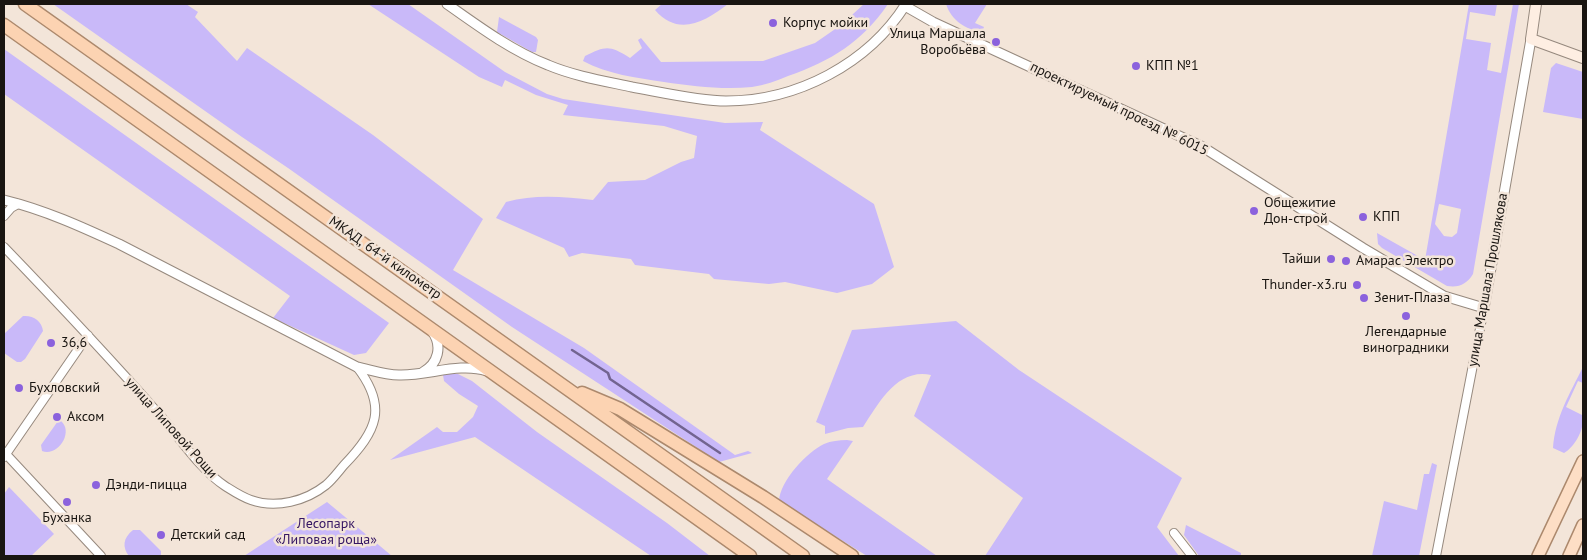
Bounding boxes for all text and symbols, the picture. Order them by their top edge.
place label: Корпус мойки [783,15,868,31]
marker: Корпус мойки [767,17,779,29]
place label: Улица Маршала Воробьёва [890,26,986,58]
marker: Улица Маршала Воробьёва [990,36,1002,48]
place label: КПП №1 [1146,58,1199,74]
street label: проектируемый проезд № 6015 [1027,59,1211,159]
marker: КПП №1 [1130,60,1142,72]
street label: улица Маршала Прошлякова [1464,192,1512,368]
place label: Общежитие Дон-строй [1264,195,1336,228]
marker: Общежитие Дон-строй [1248,205,1260,217]
place label: КПП [1373,209,1400,225]
marker: КПП [1357,211,1369,223]
street label: МКАД, 64-й километр [325,213,445,303]
place label: Тайши [1282,251,1321,267]
marker: Тайши [1325,253,1337,265]
place label: Амарас Электро [1356,253,1454,269]
marker: Амарас Электро [1340,255,1352,267]
place label: Thunder-x3.ru [1262,277,1347,293]
marker: Thunder-x3.ru [1351,279,1363,291]
place label: Зенит-Плаза [1374,290,1450,306]
marker: Зенит-Плаза [1358,292,1370,304]
marker: Легендарные виноградники [1400,310,1412,322]
place label: Легендарные виноградники [1363,324,1449,357]
place label: 36,6 [61,335,87,351]
marker: 36,6 [45,337,57,349]
street label: улица Липовой Рощи [121,374,221,482]
place label: Бухловский [29,380,100,396]
marker: Бухловский [13,382,25,394]
place label: Аксом [67,409,104,425]
marker: Аксом [51,411,63,423]
place label: Дэнди-пицца [106,477,187,493]
marker: Дэнди-пицца [90,479,102,491]
marker: Буханка [61,496,73,508]
place label: Буханка [42,510,92,526]
park label: Лесопарк «Липовая роща» [275,516,377,548]
place label: Детский сад [171,527,245,543]
marker: Детский сад [155,529,167,541]

